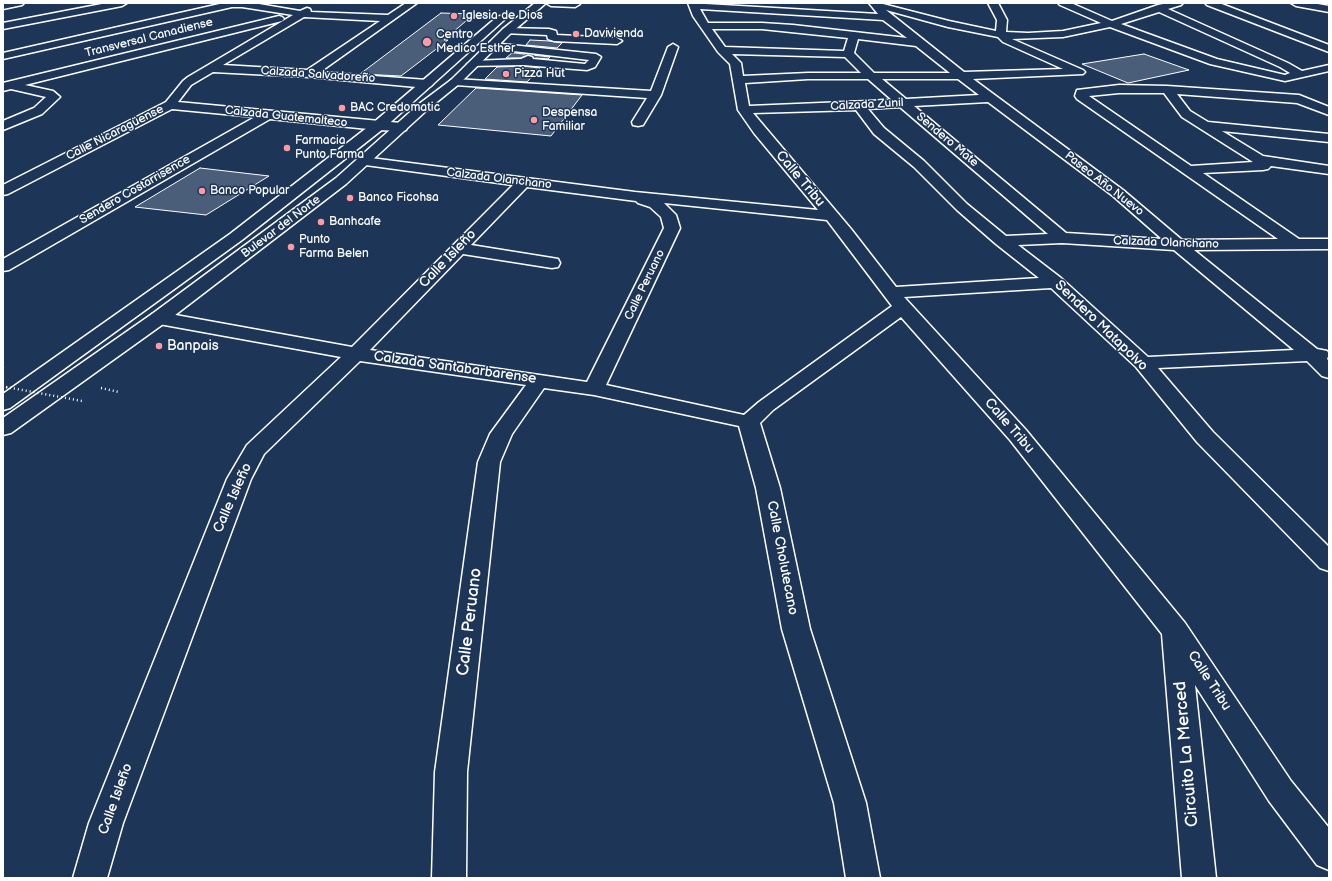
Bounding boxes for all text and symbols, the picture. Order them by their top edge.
place label: Iglesia de Dios [462,9,543,23]
marker: Iglesia de Dios [449,11,459,21]
street label: Transversal Canadiense [83,15,215,61]
place label: Davivienda [584,27,644,41]
place label: Centro Medico Esther [436,28,515,56]
marker: Davivienda [571,29,581,39]
marker: Centro Medico Esther [421,36,433,48]
street label: Calzada Salvadoreño [260,64,376,86]
place label: Pizza Hut [514,67,565,81]
marker: Pizza Hut [501,69,511,79]
street label: Calzada Zunil [830,96,904,114]
place label: BAC Credomatic [350,101,440,115]
street label: Calle Nicaragüense [64,102,166,164]
street label: Calzada Guatemalteco [224,103,348,131]
marker: BAC Credomatic [337,103,347,113]
place label: Despensa Familiar [542,106,597,134]
street label: Sendero Mate [913,110,981,170]
marker: Despensa Familiar [529,115,539,125]
place label: Farmacia Punto Farma [295,134,364,162]
marker: Farmacia Punto Farma [282,143,292,153]
street label: Calle Tribu [772,148,828,210]
street label: Paseo Año Nuevo [1062,149,1146,219]
street label: Sendero Costarrisence [77,152,193,228]
street label: Calzada Olanchano [446,165,552,193]
place label: Banco Popular [210,184,289,198]
marker: Banco Popular [197,186,207,196]
place label: Banco Ficohsa [358,191,439,205]
street label: Bulevar del Norte [239,193,323,261]
marker: Banco Ficohsa [345,193,355,203]
place label: Banhcafe [329,215,381,229]
marker: Banhcafe [316,217,326,227]
street label: Calle Isleño [416,226,480,292]
place label: Punto Farma Belen [299,233,369,261]
street label: Calzada Olanchano [1113,234,1219,252]
marker: Punto Farma Belen [286,242,296,252]
street label: Calle Peruano [622,247,668,323]
street label: Sendero Matapolvo [1051,277,1151,375]
place label: Banpais [167,338,219,354]
marker: Banpais [154,341,164,351]
street label: Calzada Santabarbarense [373,348,537,388]
street label: Calle Tribu [980,395,1038,457]
street label: Calle Isleño [210,461,256,535]
street label: Calle Cholutecano [763,499,801,617]
street label: Calle Peruano [453,567,487,677]
street label: Calle Tribu [1184,648,1234,714]
street label: Circuito La Merced [1170,680,1204,828]
street label: Calle Isleño [95,761,137,837]

